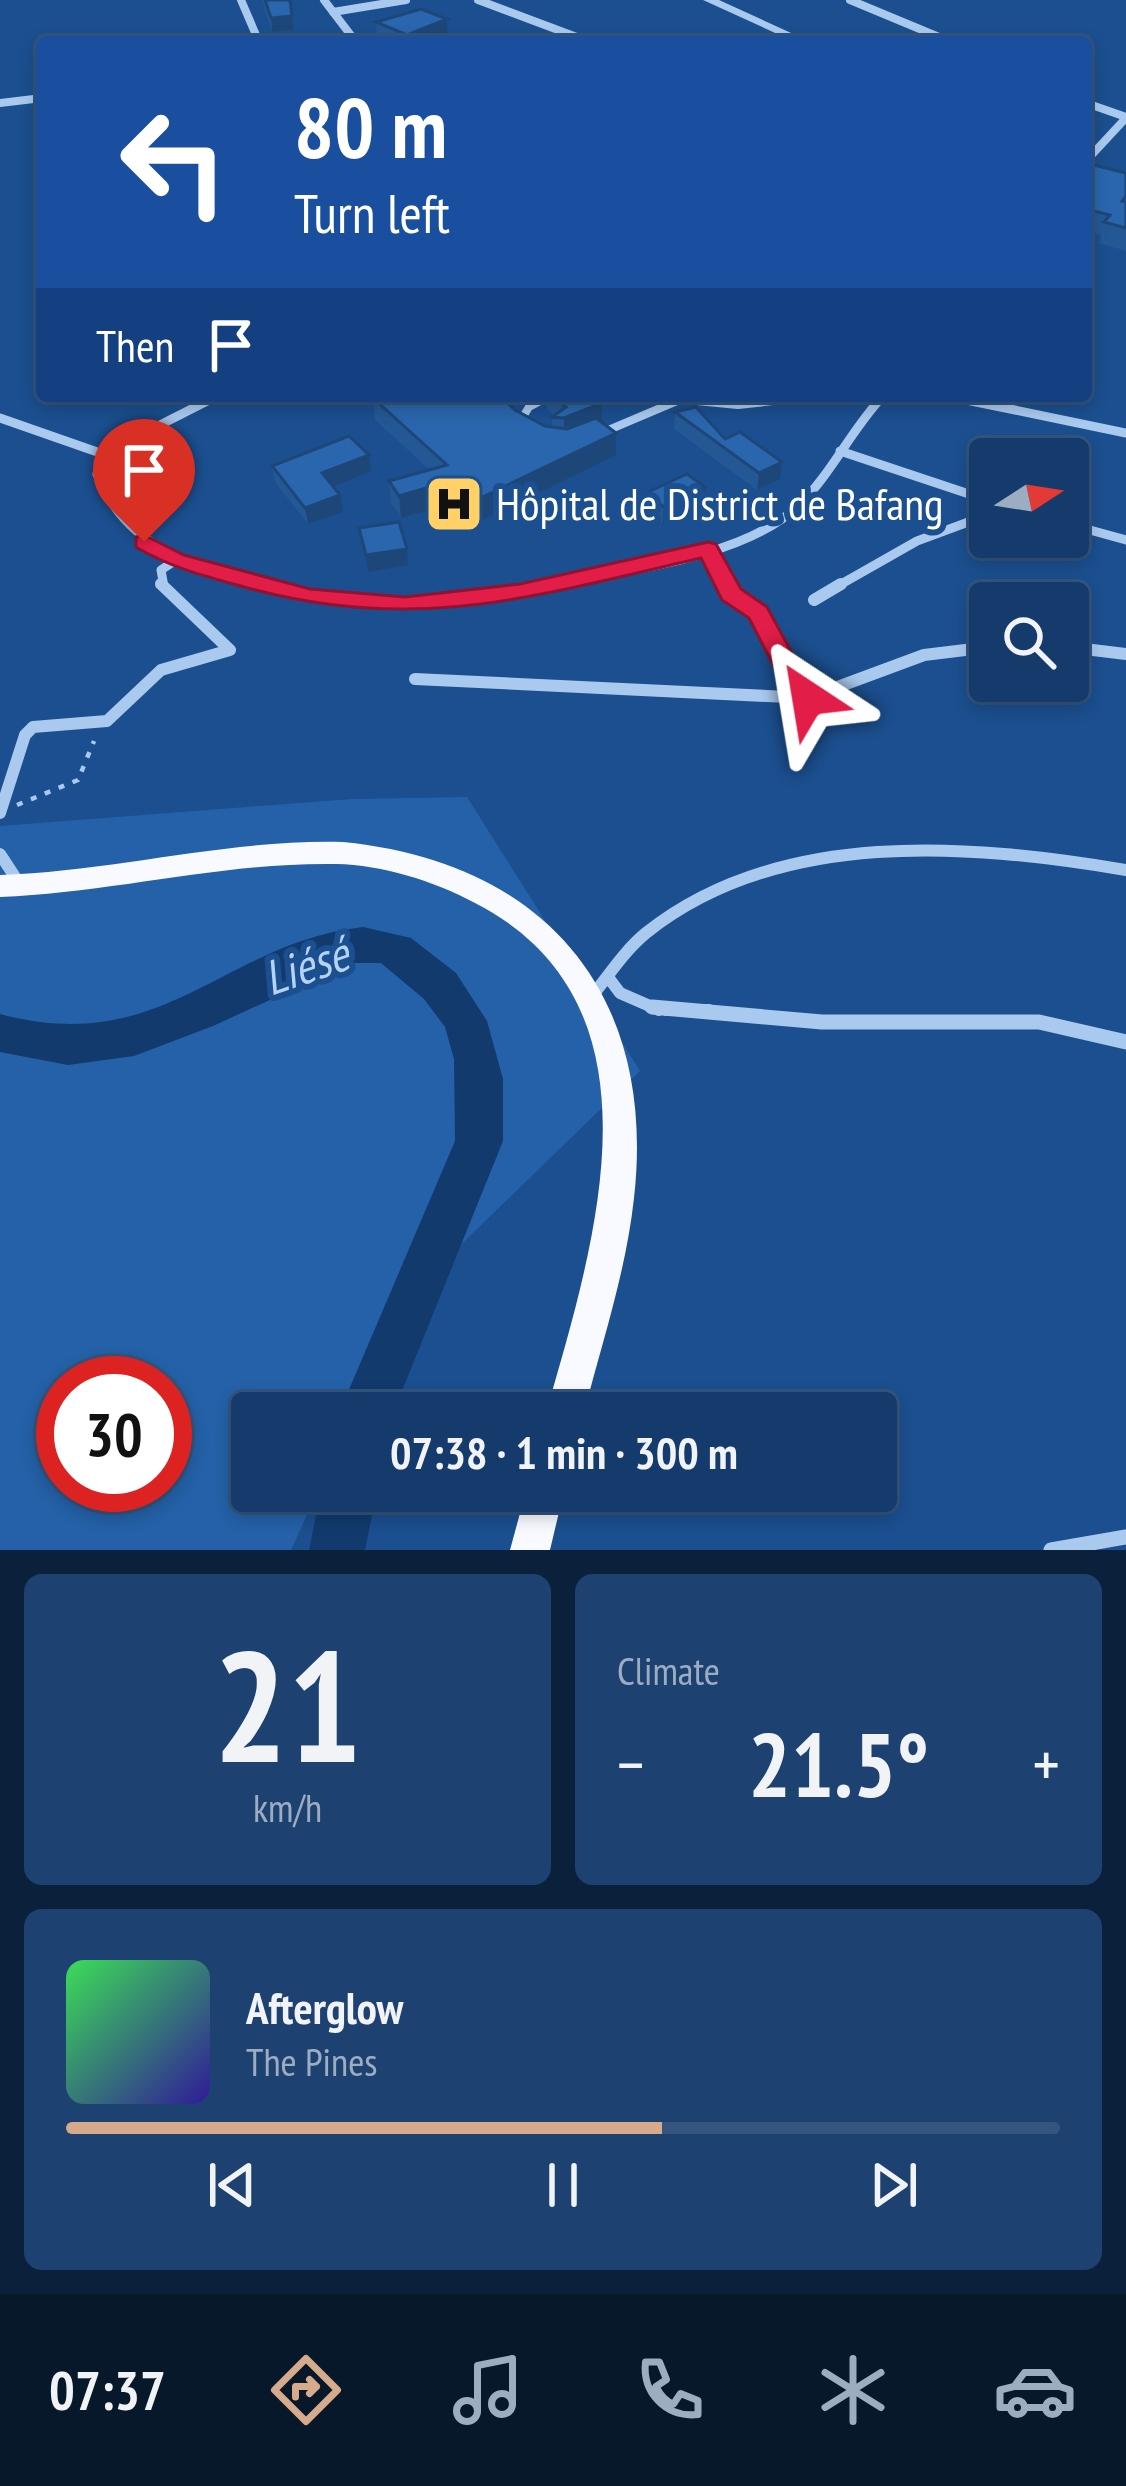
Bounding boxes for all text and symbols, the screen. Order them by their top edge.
text: 80 m [294,72,447,181]
icon: left [96,84,252,240]
text: Turn left [294,178,450,248]
icon: arrive [198,312,264,378]
text: Then [96,316,174,374]
pin [93,419,195,542]
icon: arrive [111,437,177,503]
north arrow [969,438,1089,558]
map controls [969,438,1089,702]
hospital icon: Hôpital de District de Bafang [423,473,485,535]
place label: Hôpital de District de Bafang [496,474,943,532]
button: search [969,582,1089,702]
position arrow [745,635,871,761]
water label: Liésé [255,920,360,1008]
speed limit sign: 30 [36,1356,192,1512]
text: 07:38 · 1 min · 300 m [390,1423,738,1481]
text: 21 [213,1603,362,1805]
text: Climate [617,1645,720,1696]
text: 21.5° [748,1705,929,1822]
text: − [617,1721,644,1806]
text: + [1033,1721,1060,1806]
text: km/h [253,1782,322,1833]
text: Afterglow [246,1978,403,2036]
text: The Pines [246,2036,377,2087]
icon: previous [199,2152,265,2218]
icon: pause [530,2152,596,2218]
icon: next [861,2152,927,2218]
icon: directions [264,2348,348,2432]
icon: music [446,2348,530,2432]
icon: phone [628,2348,712,2432]
icon: climate [811,2348,895,2432]
icon: car [993,2348,1077,2432]
text: 07:37 [49,2355,166,2425]

